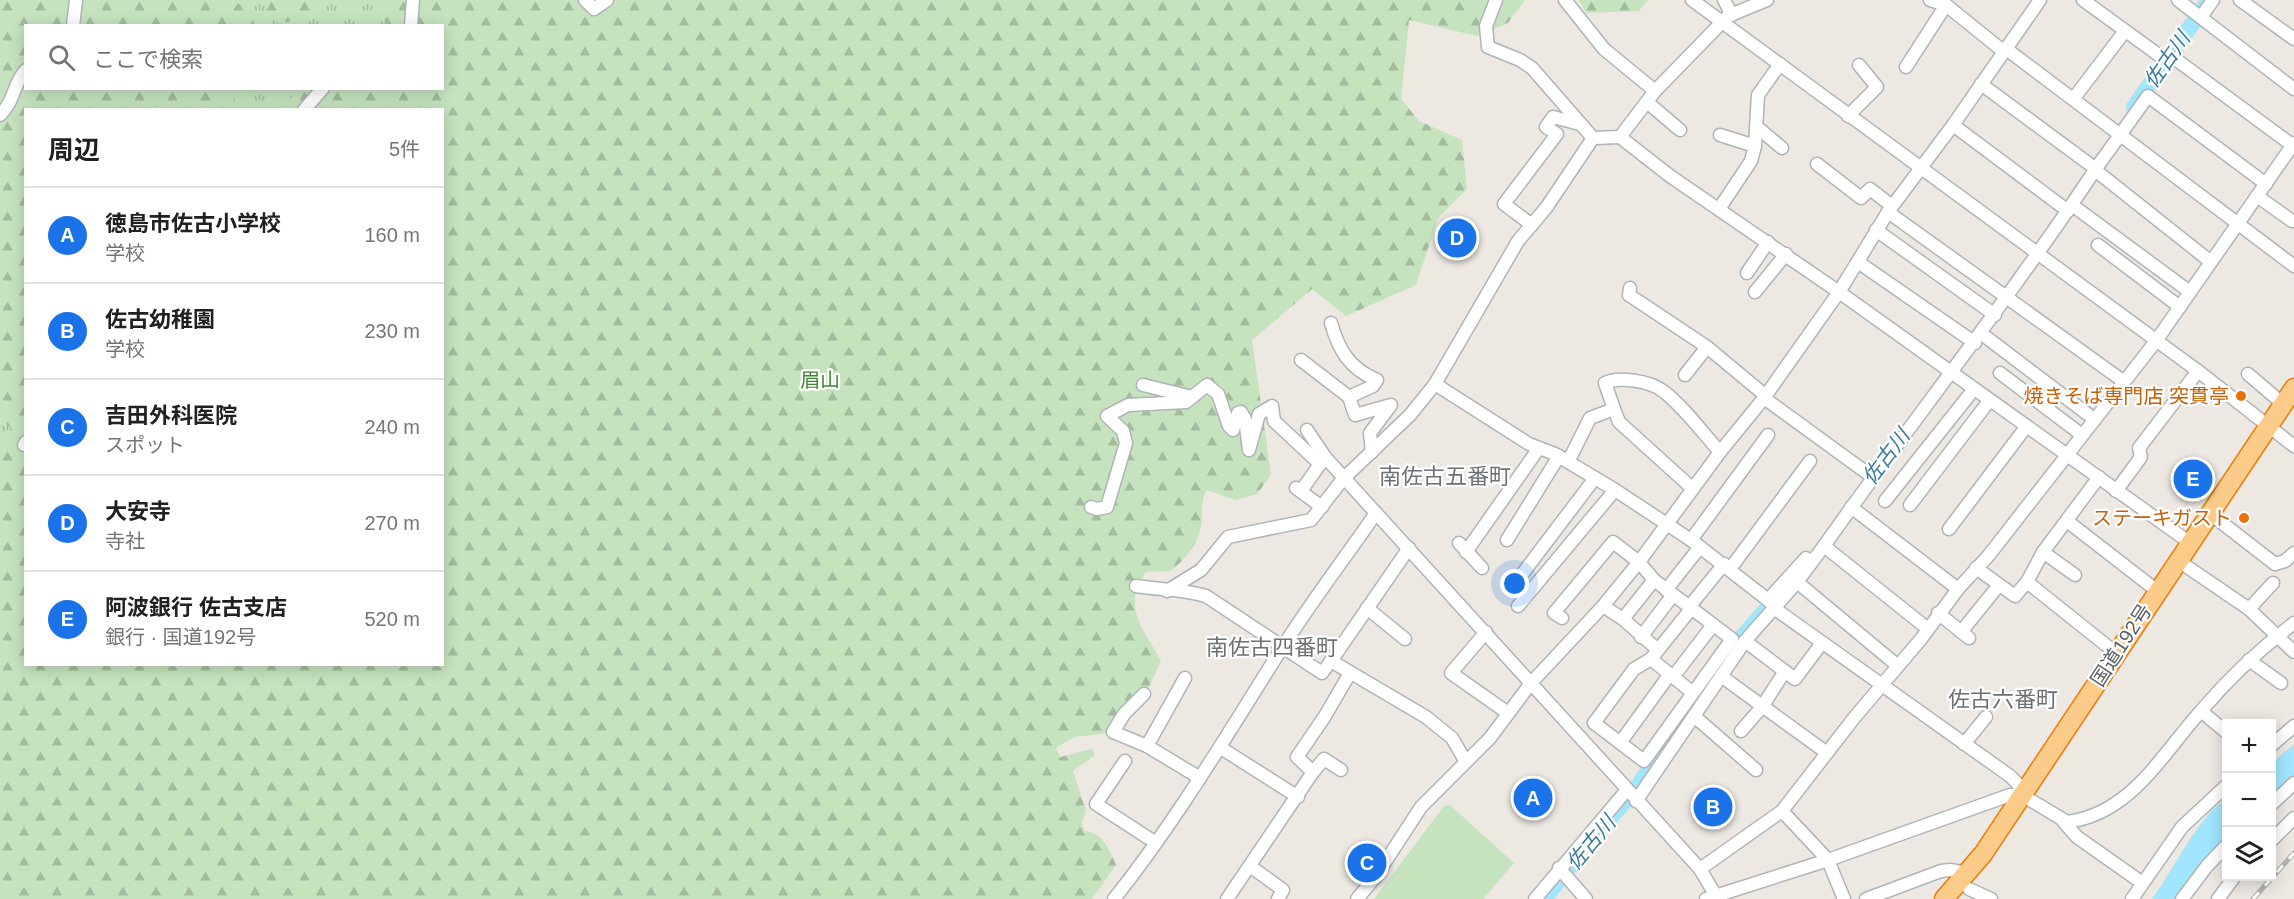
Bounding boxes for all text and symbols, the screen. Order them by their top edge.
search box [24,24,444,90]
water label: 佐古川 [2139,26,2195,92]
icon: search [45,41,78,74]
text: ここで検索 [93,47,203,72]
text: 周辺 [48,135,100,165]
text: 5件 [389,138,420,160]
text: 徳島市佐古小学校 [105,211,281,236]
pin: D [1438,216,1476,260]
text: A [60,224,75,246]
text: 160 m [364,224,420,246]
text: 学校 [105,242,145,264]
text: 佐古幼稚園 [105,307,215,332]
text: B [60,320,75,342]
text: 230 m [364,320,420,342]
text: 学校 [105,338,145,360]
park label: 眉山 [800,369,840,391]
place label: 焼きそば専門店 突貫亭 [2023,385,2229,407]
marker: 焼きそば専門店 突貫亭 [2234,389,2248,403]
text: 吉田外科医院 [105,403,237,428]
text: C [60,416,75,438]
text: 240 m [364,416,420,438]
water label: 佐古川 [1857,423,1915,489]
text: スポット [105,434,185,456]
pin: E [2174,456,2212,502]
district label: 南佐古五番町 [1379,464,1511,489]
text: 大安寺 [105,499,171,524]
place label: ステーキガスト [2092,507,2232,529]
marker: ステーキガスト [2237,511,2251,525]
text: D [60,512,75,534]
text: 270 m [364,512,420,534]
text: 寺社 [105,530,145,552]
your location [1500,569,1529,598]
text: 阿波銀行 佐古支店 [105,595,287,620]
street label: 国道192号 [2086,600,2156,690]
text: E [61,608,74,630]
text: 520 m [364,608,420,630]
text: 銀行 · 国道192号 [105,626,256,648]
district label: 南佐古四番町 [1206,635,1338,660]
district label: 佐古六番町 [1948,687,2058,712]
map controls [2222,719,2276,881]
button: + [2222,719,2276,773]
button: − [2222,773,2276,827]
pin: A [1514,776,1552,820]
pin: B [1694,784,1732,830]
water label: 佐古川 [1562,810,1621,874]
button: layers [2222,827,2276,881]
pin: C [1348,840,1386,886]

